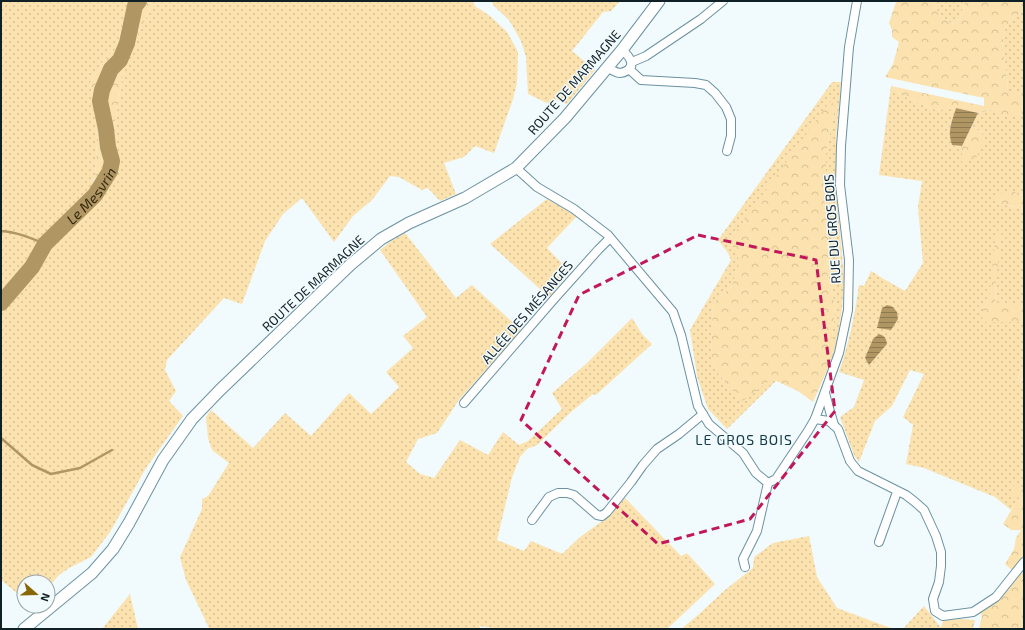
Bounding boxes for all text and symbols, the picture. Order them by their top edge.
street label: ROUTE DE MARMAGNE [524,26,624,138]
water label: Le Mesvrin [62,164,119,227]
street label: RUE DU GROS BOIS [820,174,844,284]
street label: ROUTE DE MARMAGNE [259,232,367,334]
street label: ALLÉE DES MÉSANGES [477,257,576,367]
district label: LE GROS BOIS [695,431,793,448]
north arrow [16,574,56,614]
text: N [38,592,53,604]

